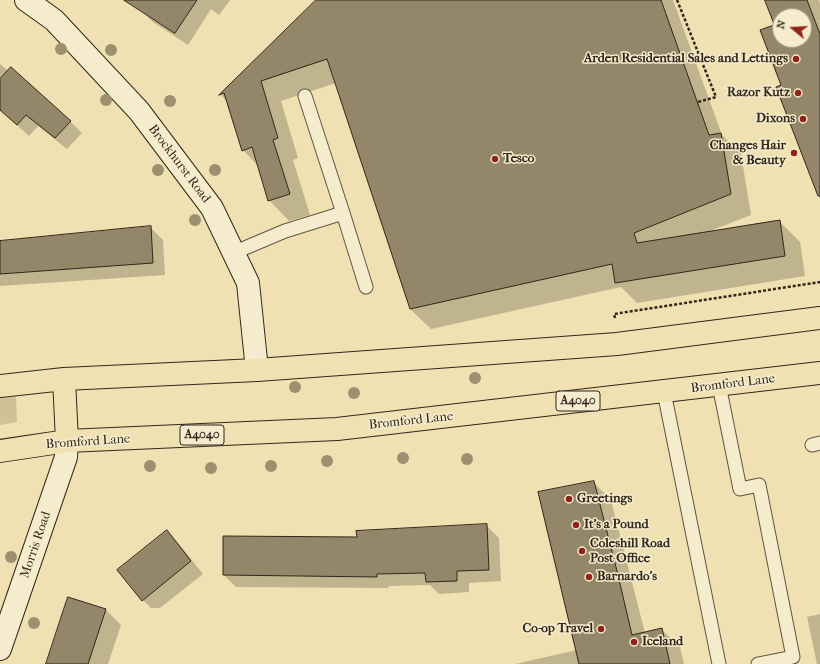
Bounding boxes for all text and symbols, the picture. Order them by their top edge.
north arrow [772,8,812,48]
text: N [774,18,789,30]
place label: Arden Residential Sales and Lettings [584,51,788,67]
marker: Arden Residential Sales and Lettings [791,54,801,64]
place label: Razor Kutz [727,85,790,101]
marker: Razor Kutz [793,88,803,98]
place label: Dixons [756,111,795,127]
marker: Dixons [798,114,808,124]
street label: Brockhurst Road [144,122,214,206]
place label: Changes Hair & Beauty [710,138,786,169]
marker: Changes Hair & Beauty [789,148,799,158]
place label: Tesco [503,151,534,167]
marker: Tesco [490,154,500,164]
street label: Bromford Lane [690,371,776,397]
road number: A4040 [556,391,600,411]
street label: Bromford Lane [368,409,454,433]
road number: A4040 [180,425,224,445]
street label: Bromford Lane [45,431,131,453]
place label: Greetings [577,491,632,507]
marker: Greetings [564,494,574,504]
street label: Morris Road [17,510,55,580]
place label: It's a Pound [584,517,649,533]
marker: It's a Pound [571,520,581,530]
place label: Coleshill Road Post Office [590,536,670,567]
marker: Coleshill Road Post Office [577,546,587,556]
place label: Barnardo's [597,569,657,585]
marker: Barnardo's [584,572,594,582]
place label: Co-op Travel [522,621,593,637]
marker: Co-op Travel [596,624,606,634]
place label: Iceland [642,634,683,650]
marker: Iceland [629,637,639,647]

